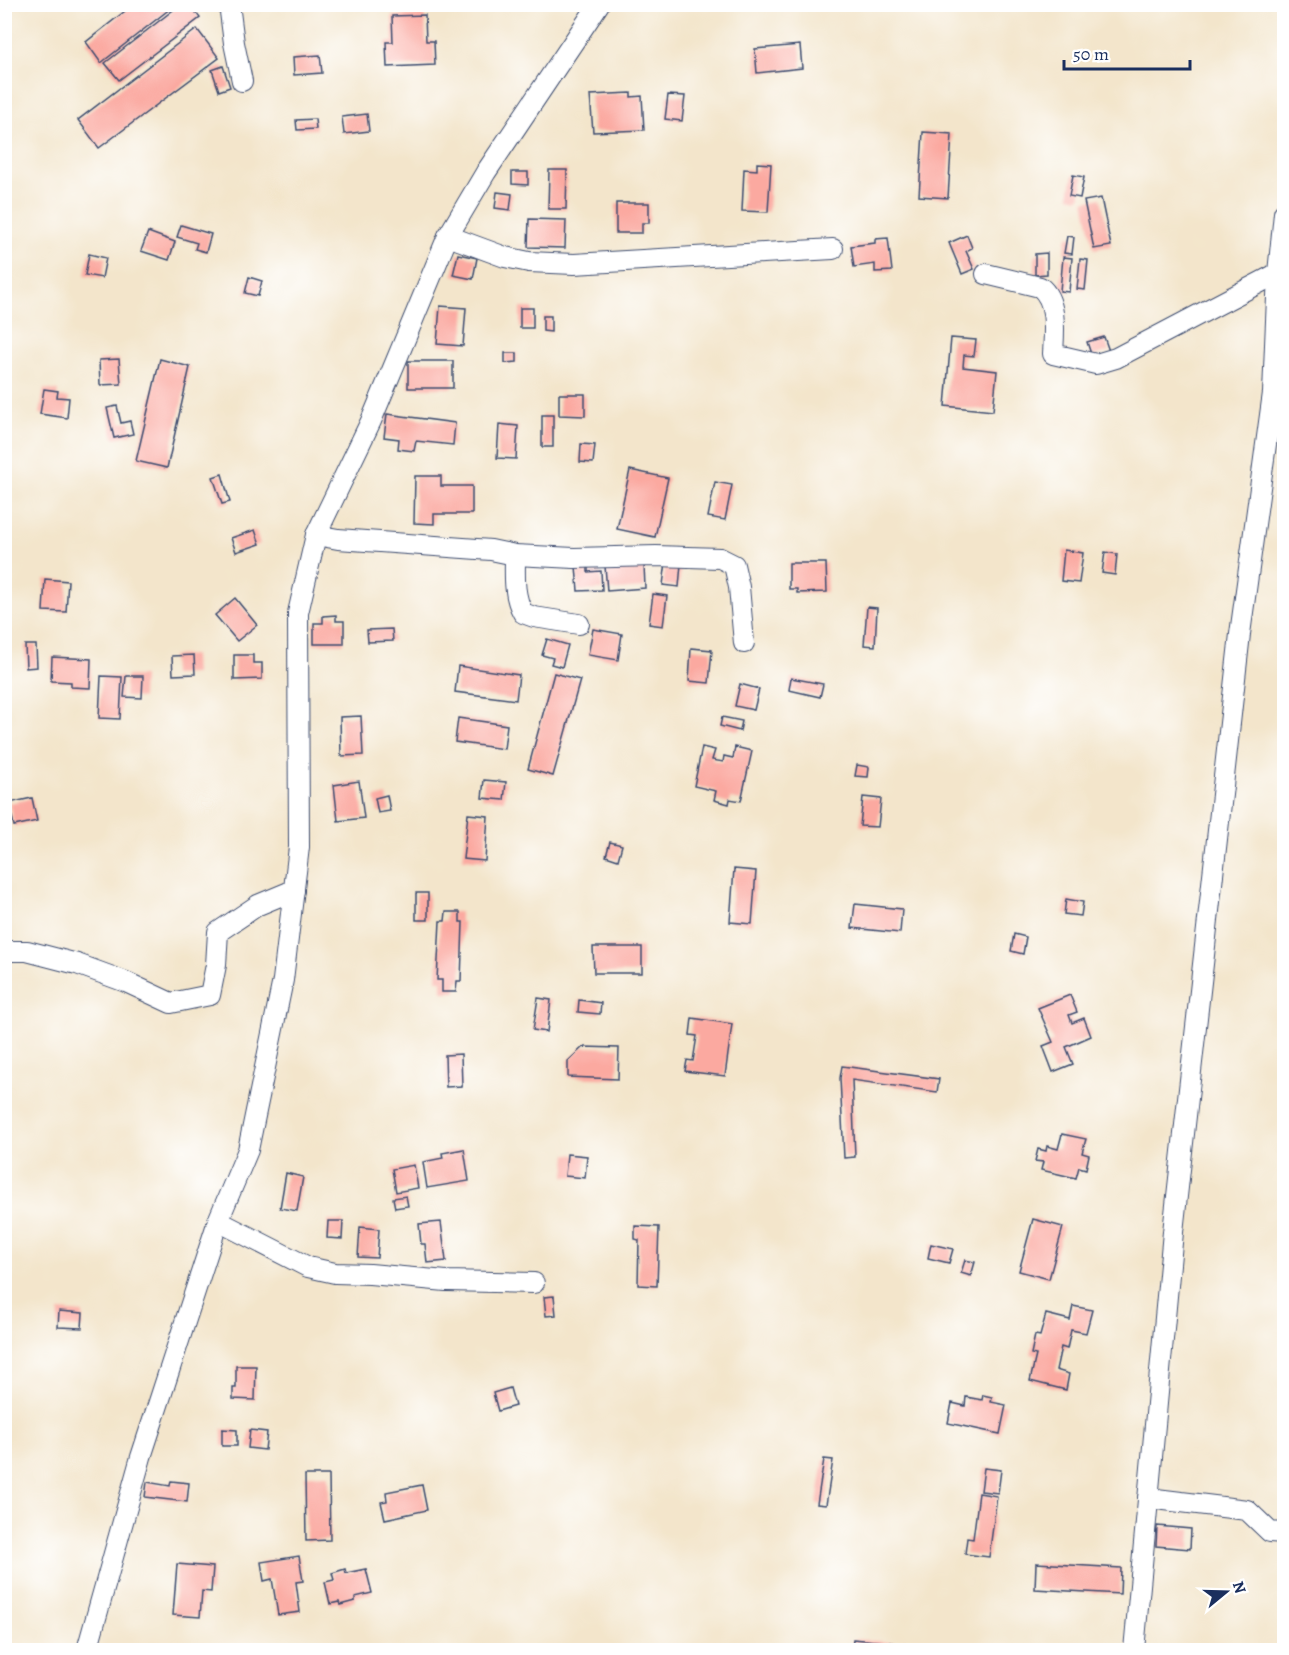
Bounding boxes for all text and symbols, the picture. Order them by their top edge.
scale bar [1064,33,1190,71]
text: 50 m [1073,42,1109,66]
north arrow [1196,1562,1256,1622]
text: N [1227,1578,1252,1597]

